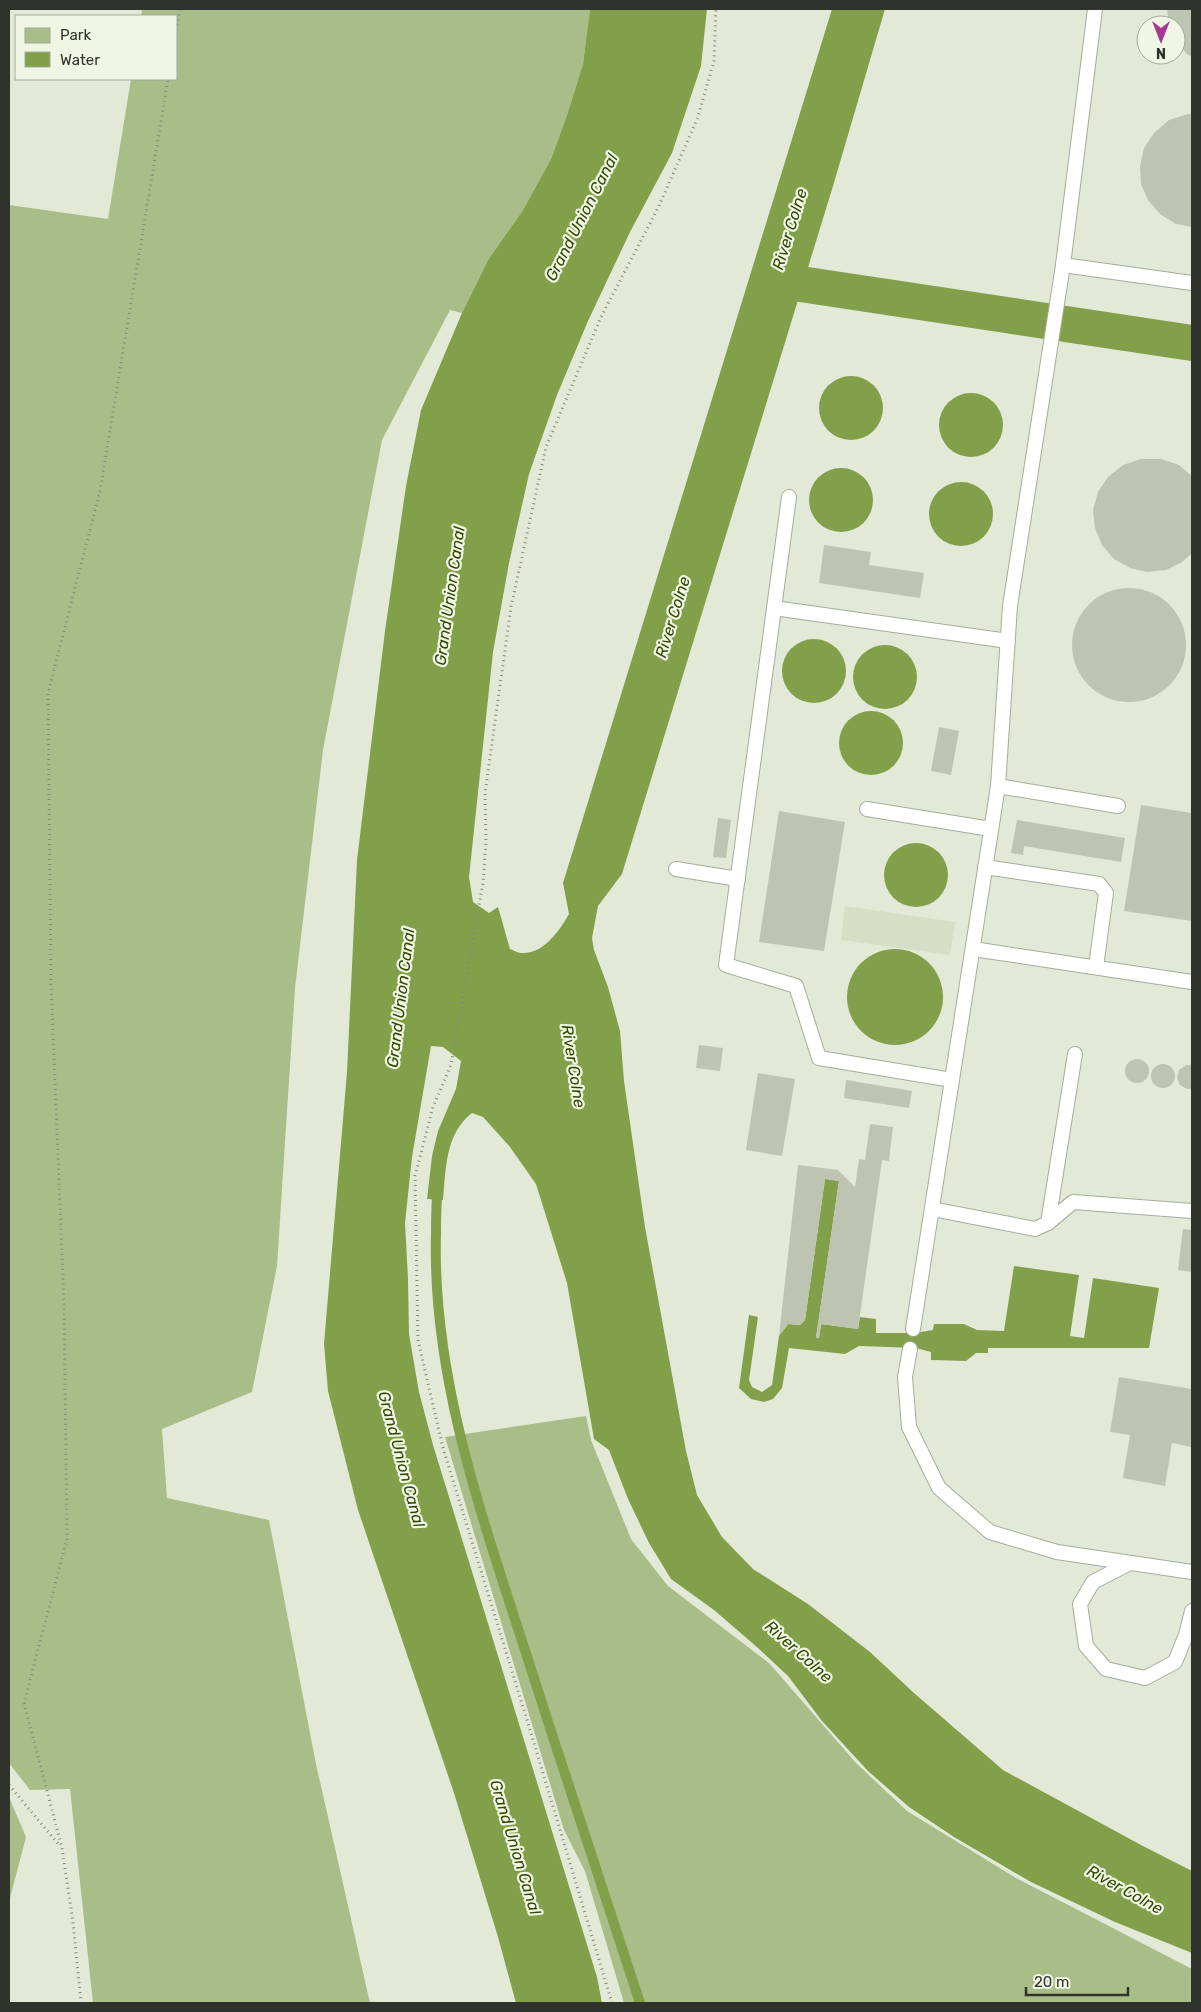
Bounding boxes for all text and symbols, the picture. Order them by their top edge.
legend [15,15,178,80]
north arrow [1136,15,1186,65]
text: Park [60,26,91,44]
text: N [1156,44,1166,61]
text: Water [60,51,100,69]
water label: Grand Union Canal [541,150,622,284]
water label: River Colne [768,186,811,272]
water label: Grand Union Canal [430,524,469,667]
water label: River Colne [651,574,694,660]
water label: Grand Union Canal [383,926,419,1069]
water label: River Colne [558,1023,589,1109]
water label: Grand Union Canal [374,1389,429,1530]
water label: River Colne [761,1616,836,1687]
water label: Grand Union Canal [486,1777,545,1918]
water label: River Colne [1083,1861,1166,1918]
scale bar [1026,1964,1128,1996]
text: 20 m [1034,1973,1069,1991]

